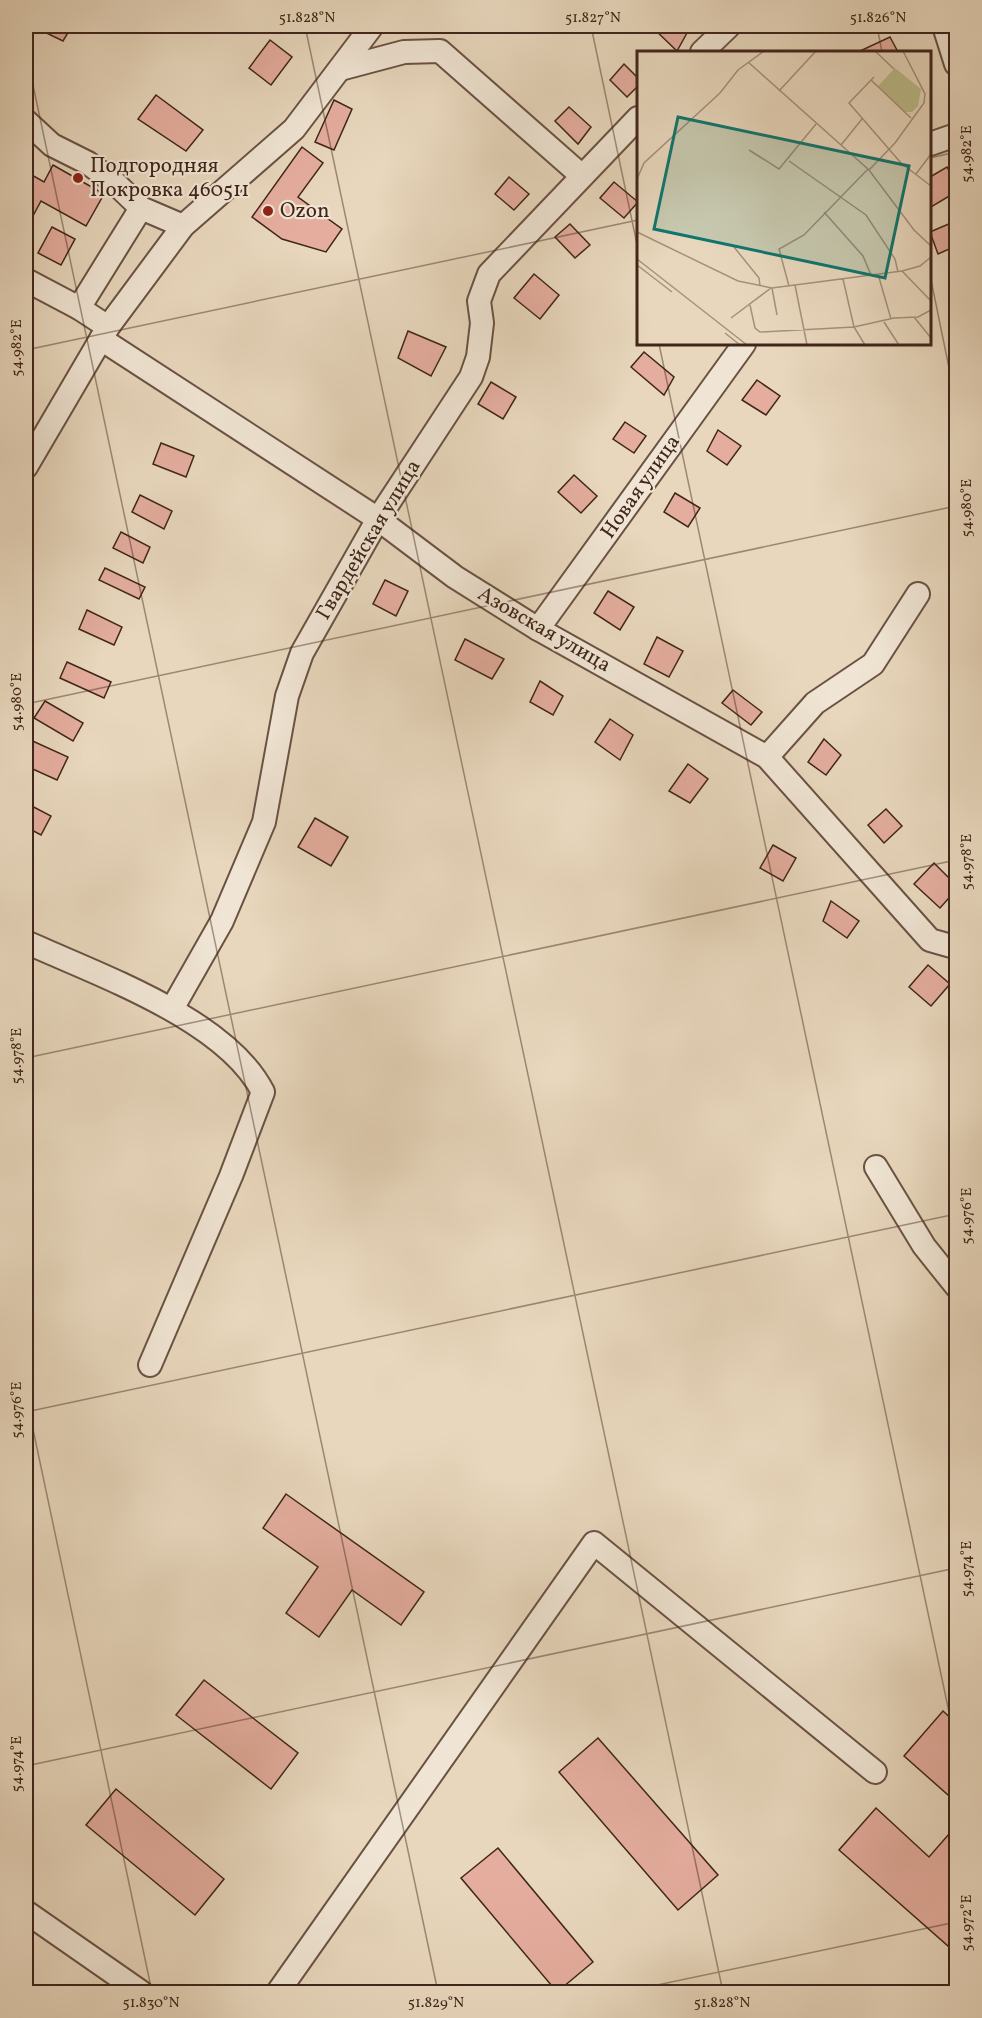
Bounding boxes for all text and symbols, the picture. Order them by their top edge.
text: 51.828°N [279,8,335,29]
text: 51.827°N [565,8,621,29]
text: 51.826°N [850,8,906,29]
inset map [637,51,931,345]
text: 54.982°E [957,125,978,183]
place label: Подгородняя Покровка 460511 [90,152,249,205]
marker: Подгородняя Покровка 460511 [71,171,85,185]
place label: Ozon [280,197,330,226]
marker: Ozon [261,204,275,218]
text: 54.982°E [7,319,28,377]
street label: Новая улица [594,429,688,545]
street label: Гвардейская улица [310,454,428,626]
text: 54.980°E [957,479,978,537]
street label: Азовская улица [472,580,616,680]
text: 54.980°E [7,673,28,731]
text: 54.978°E [957,834,978,890]
text: 54.978°E [7,1028,28,1084]
text: 54.976°E [957,1188,978,1245]
text: 54.976°E [7,1382,28,1439]
text: 54.974°E [957,1541,978,1597]
text: 54.974°E [7,1736,28,1792]
text: 54.972°E [957,1895,978,1951]
text: 51.830°N [122,1993,180,2014]
text: 51.829°N [408,1993,464,2014]
text: 51.828°N [694,1993,750,2014]

